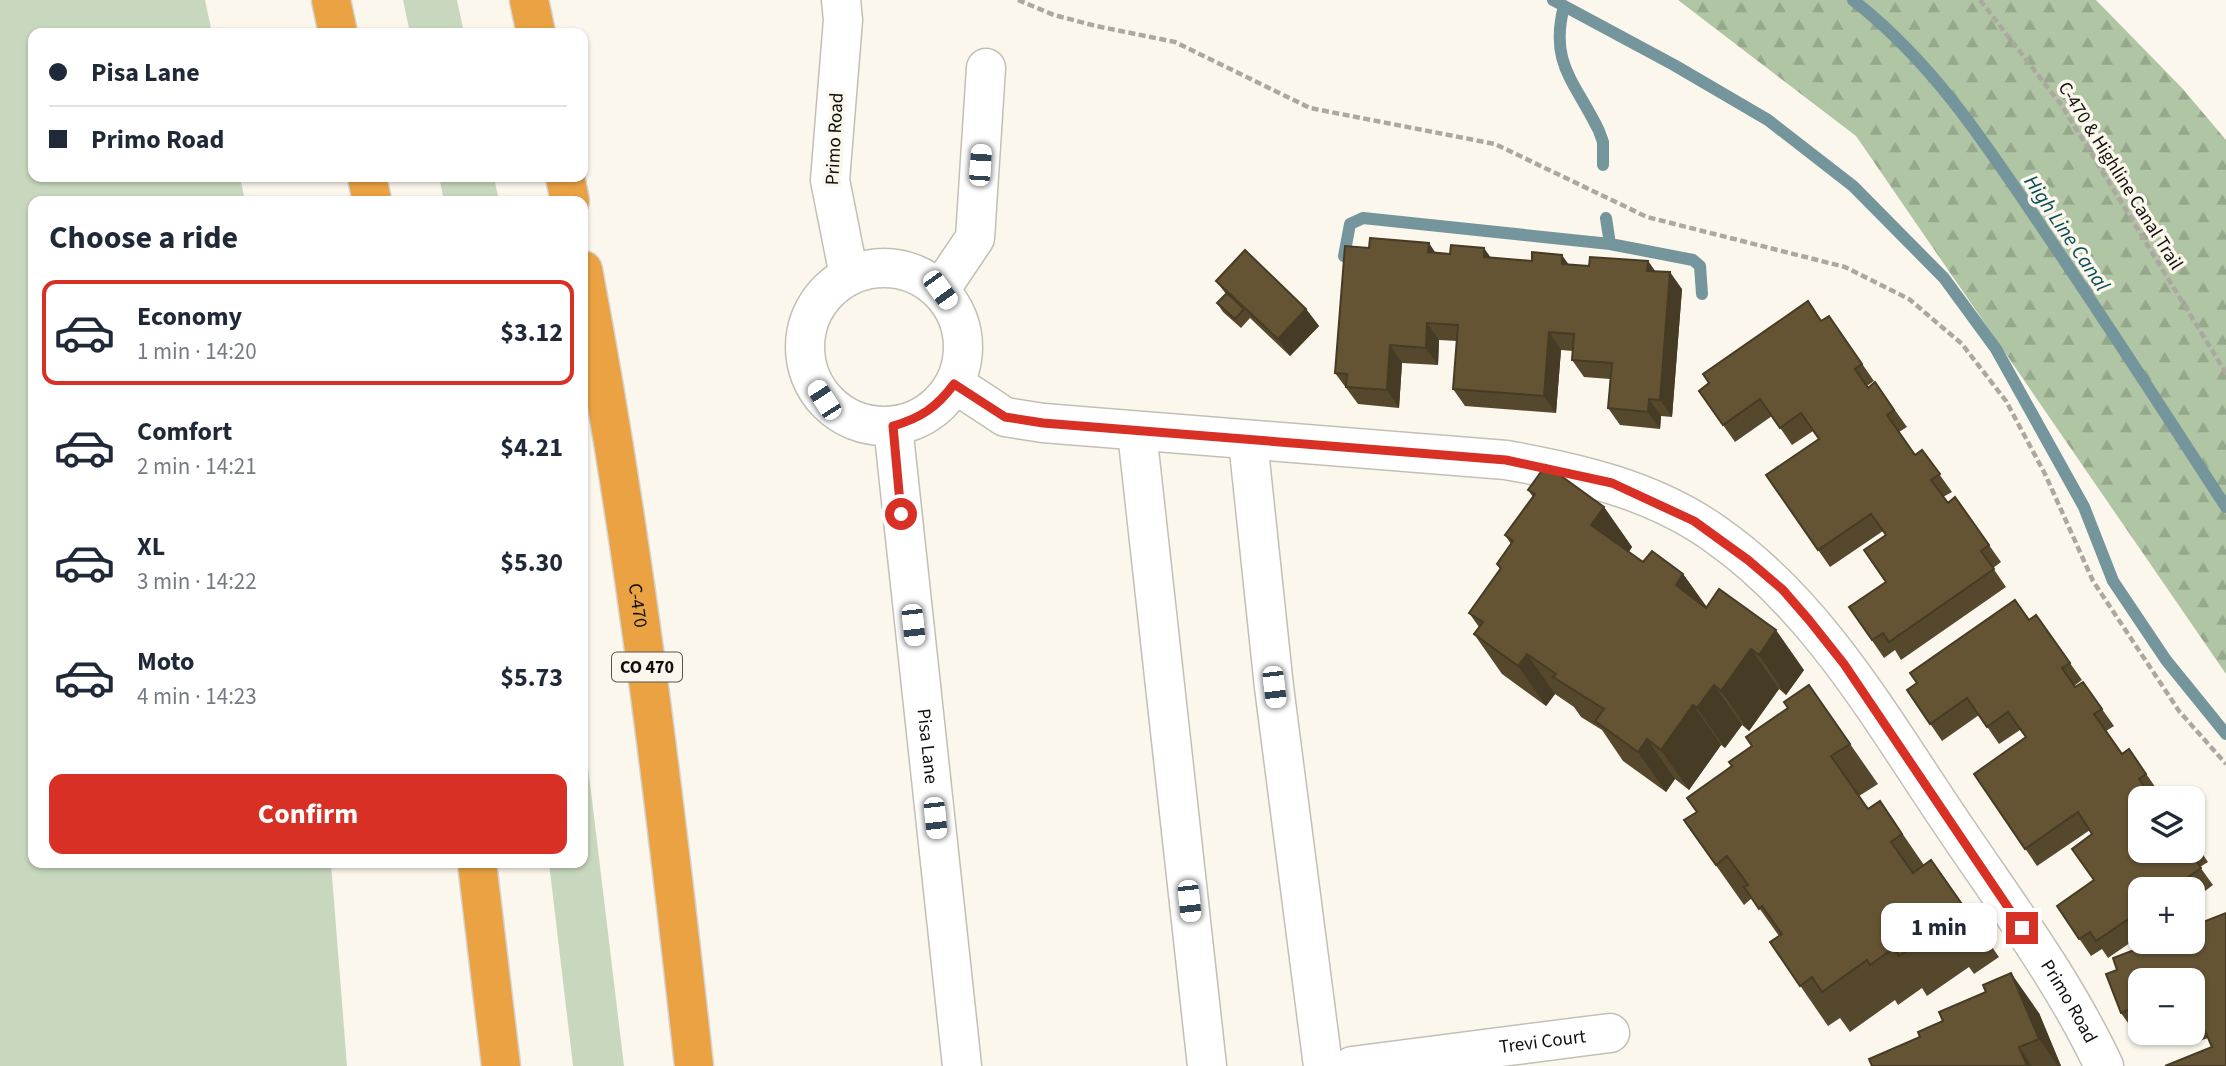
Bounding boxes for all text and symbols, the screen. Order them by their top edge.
text: Pisa Lane [91,54,200,91]
street label: C-470 & Highline Canal Trail [2051,77,2189,275]
street label: Primo Road [819,92,851,186]
text: Primo Road [91,121,224,158]
car [969,143,992,187]
water label: High Line Canal [2017,169,2118,298]
text: Choose a ride [49,215,238,261]
car [920,267,961,313]
text: Economy [137,298,242,335]
icon: car [53,301,116,364]
text: $3.12 [500,314,563,351]
text: 1 min · 14:20 [137,335,257,368]
car [804,377,845,423]
text: Comfort [137,413,232,450]
icon: car [53,416,116,479]
text: $4.21 [500,429,563,466]
text: 2 min · 14:21 [137,450,257,483]
route start [885,498,917,530]
text: XL [137,528,165,565]
icon: car [53,531,116,594]
text: $5.30 [500,544,563,581]
text: 3 min · 14:22 [137,565,257,598]
street label: C-470 [621,582,654,629]
car [901,603,926,647]
text: Moto [137,643,194,680]
icon: car [53,646,116,709]
road number: CO 470 [612,652,682,682]
text: $5.73 [500,659,563,696]
car [1262,665,1287,709]
text: 4 min · 14:23 [137,680,257,713]
street label: Pisa Lane [910,707,945,785]
button: Confirm [49,774,567,854]
map controls [2128,786,2205,1045]
button: layers [2128,786,2205,863]
car [923,796,948,840]
button: + [2128,877,2205,954]
car [1177,879,1202,923]
callout: 1 min [1882,904,1997,953]
text: 1 min [1911,911,1967,944]
route end [2006,912,2038,944]
street label: Primo Road [2034,954,2104,1048]
button: − [2128,968,2205,1045]
street label: Trevi Court [1498,1023,1588,1061]

